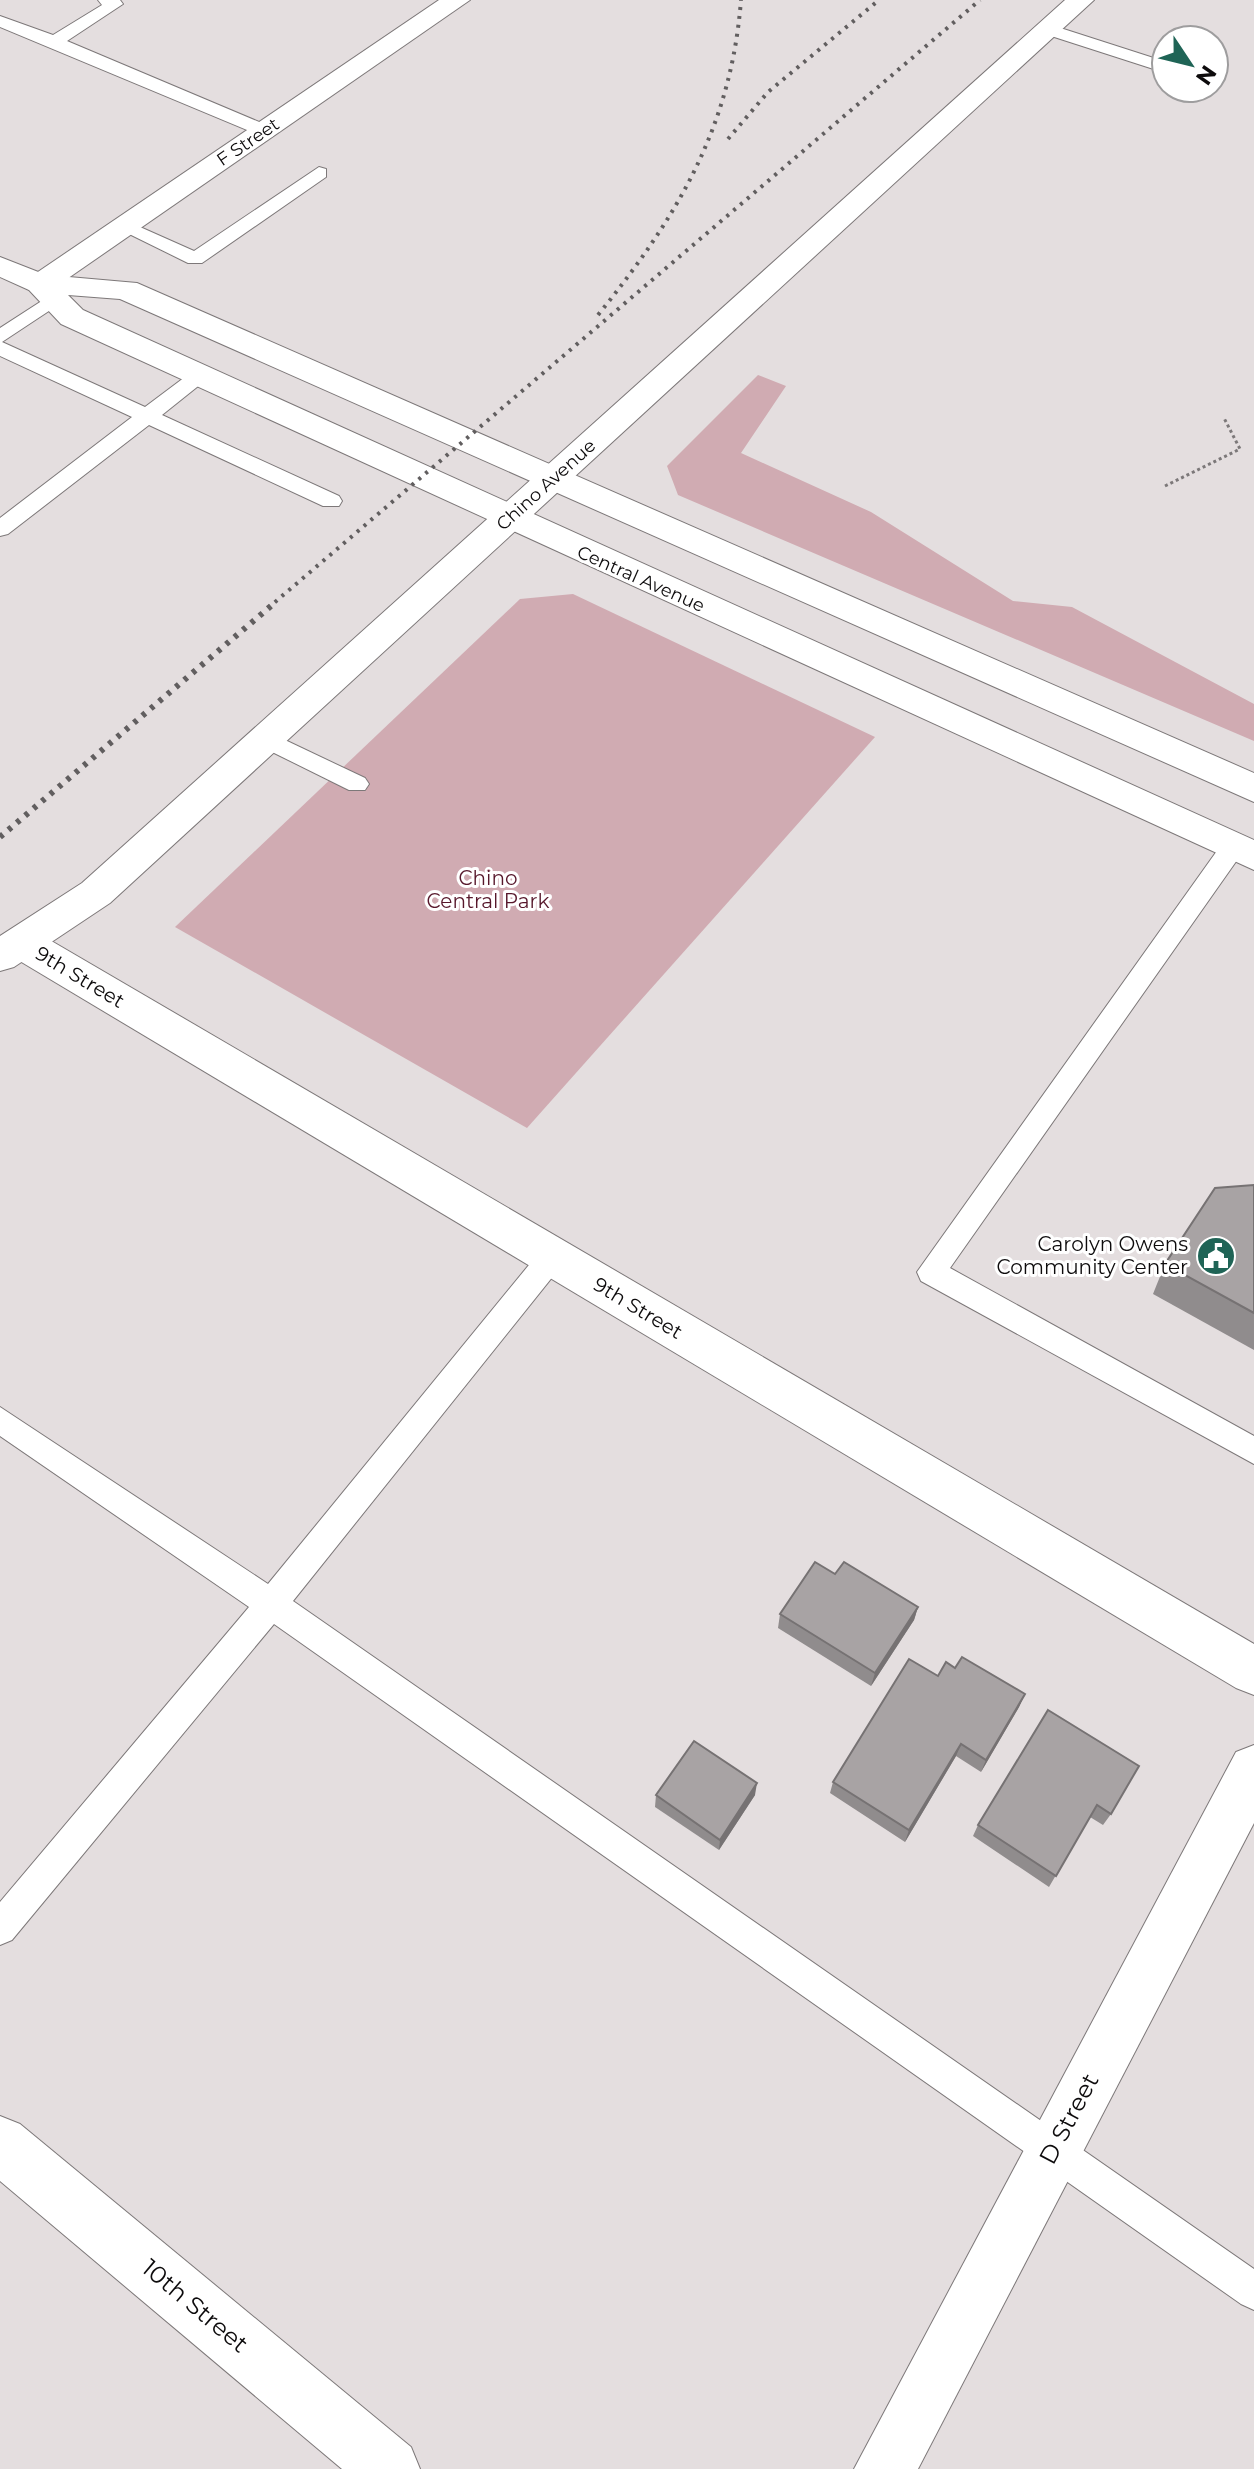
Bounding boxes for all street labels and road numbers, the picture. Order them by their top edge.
street label: F Street [213,113,283,171]
street label: Chino Avenue [492,435,600,535]
street label: Central Avenue [574,541,708,617]
street label: 9th Street [31,941,129,1013]
street label: 9th Street [589,1272,687,1344]
street label: D Street [1033,2068,1105,2169]
street label: 10th Street [136,2253,254,2359]

